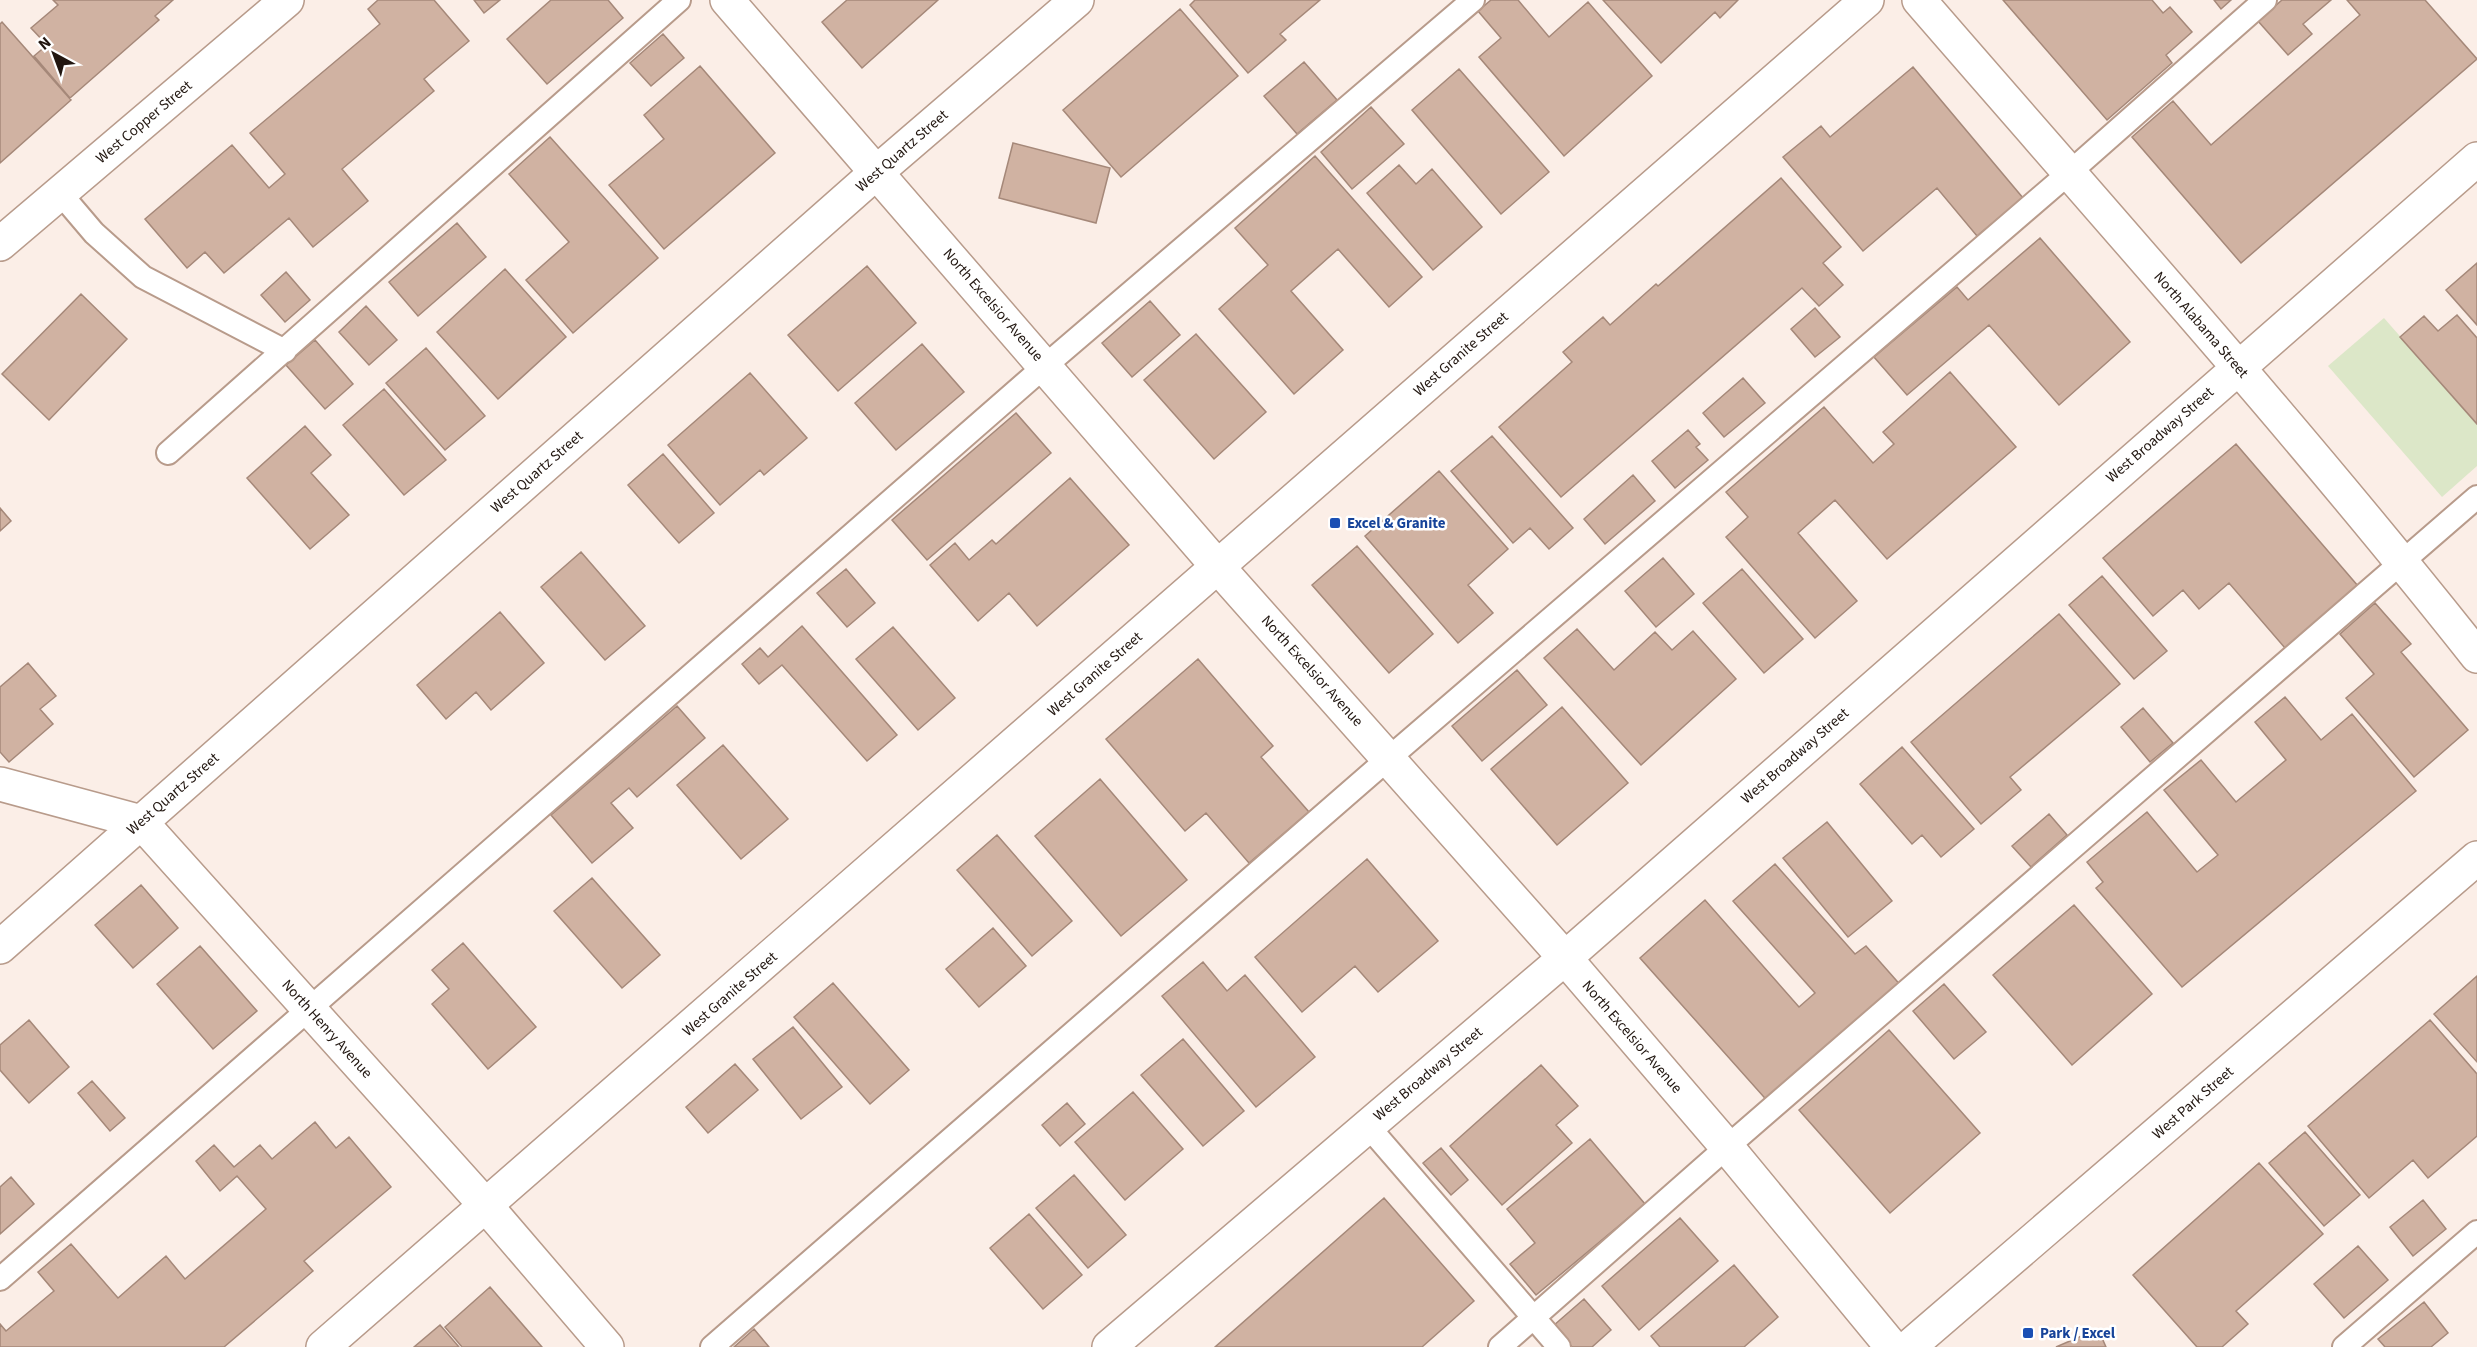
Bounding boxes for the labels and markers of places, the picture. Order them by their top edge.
place label: Excel & Granite [1347,513,1446,534]
marker: Excel & Granite [1328,516,1342,530]
place label: Park / Excel [2040,1323,2116,1344]
marker: Park / Excel [2021,1326,2035,1340]

